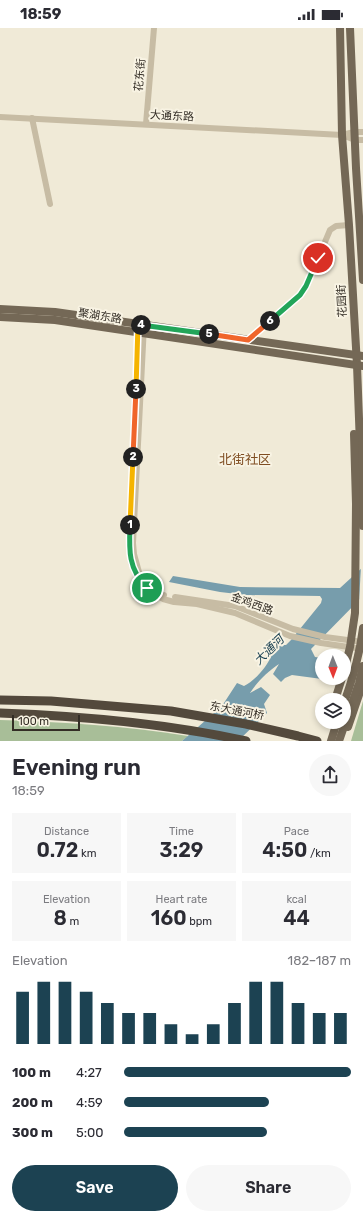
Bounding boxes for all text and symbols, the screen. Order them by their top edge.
text: 18:59 [20,5,61,23]
street label: 花东街 [132,58,148,92]
street label: 大通东路 [150,108,194,124]
pin [301,241,335,275]
icon: check [307,247,329,269]
street label: 花园街 [335,284,349,318]
street label: 聚湖东路 [77,306,123,326]
pin: 6 [260,311,280,331]
text: 6 [266,314,274,327]
pin: 4 [131,315,151,335]
text: 4 [137,318,145,331]
pin: 5 [199,324,219,344]
text: 5 [205,327,213,340]
pin: 3 [126,379,146,399]
text: 3 [132,382,140,395]
pin: 2 [123,447,143,467]
text: 2 [129,450,137,463]
district label: 北街社区 [219,452,271,467]
pin: 1 [120,515,140,535]
text: 1 [127,518,133,531]
pin [130,571,164,605]
icon: arrive [136,577,158,599]
street label: 金鸡西路 [229,590,275,618]
water label: 大通河 [251,631,288,668]
north arrow [315,649,351,685]
map controls [315,649,351,729]
button: layers [315,693,351,729]
street label: 东大通河桥 [209,699,265,723]
scale bar [12,713,80,732]
text: 100 m [18,715,49,728]
text: Evening run [12,754,141,781]
button: share [309,754,351,796]
text: 18:59 [12,783,45,798]
text: Distance [44,825,89,838]
text: Time [169,825,194,838]
text: Pace [284,825,309,838]
text: 0.72 [36,838,78,862]
text: 3:29 [160,838,203,862]
text: 4:50 [262,838,307,862]
text: km [78,847,97,860]
text: /km [307,847,331,860]
text: Elevation [43,893,90,906]
text: Heart rate [156,893,207,906]
text: kcal [286,893,307,906]
text: 8 [54,906,67,930]
text: 160 [151,906,187,930]
text: 44 [283,906,310,930]
text: m [67,915,79,928]
text: bpm [187,915,212,928]
text: Elevation [12,953,68,968]
text: 182–187 m [288,953,351,968]
text: 100 m [12,1065,51,1080]
text: 4:27 [76,1065,102,1080]
text: 200 m [12,1095,53,1110]
text: 4:59 [76,1095,103,1110]
text: 300 m [12,1125,53,1140]
text: 5:00 [76,1125,104,1140]
button: Save [12,1165,178,1211]
button: Share [186,1165,351,1211]

